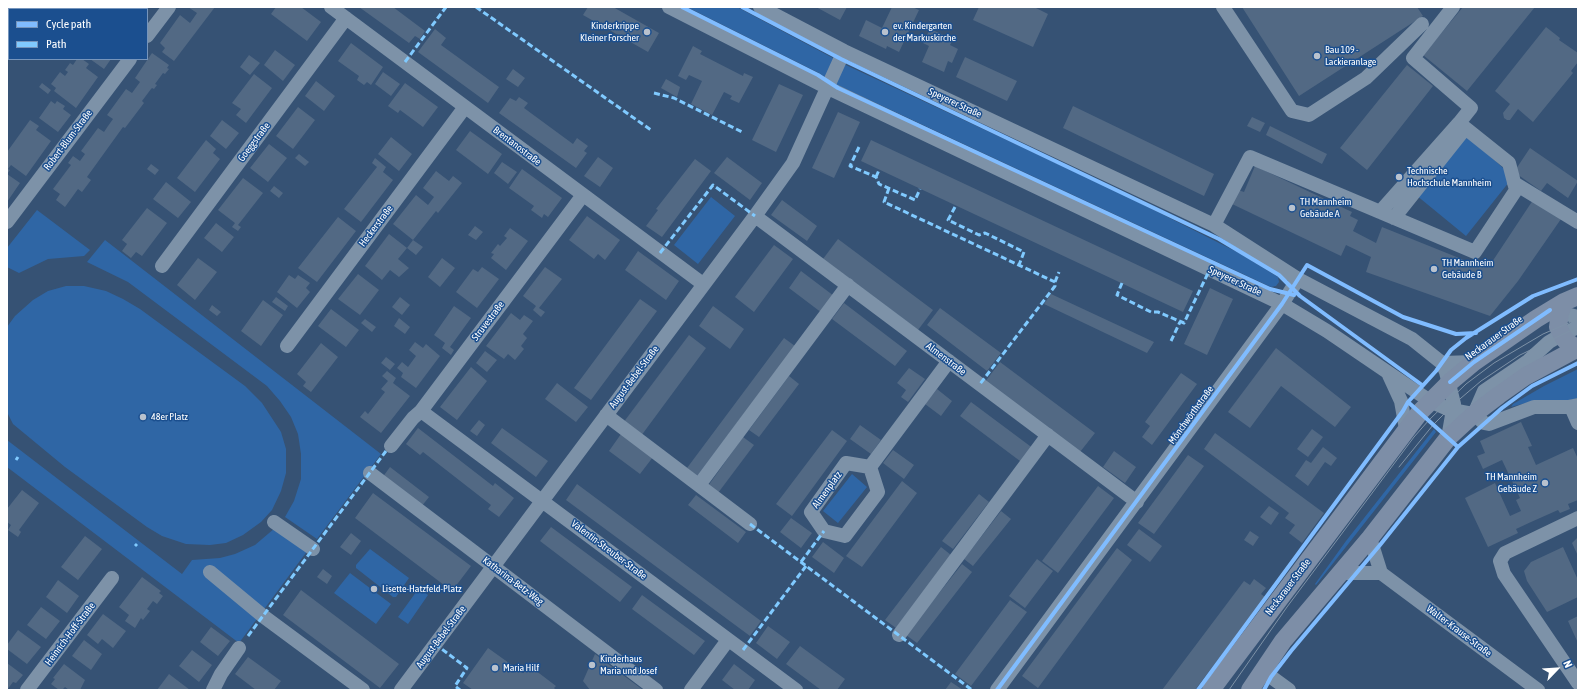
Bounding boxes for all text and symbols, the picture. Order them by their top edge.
legend [8,8,148,60]
text: Cycle path [46,17,91,31]
place label: Kinderkrippe Kleiner Forscher [580,20,639,44]
place label: ev. Kindergarten der Markuskirche [893,20,956,44]
marker: Kinderkrippe Kleiner Forscher [642,27,652,37]
marker: ev. Kindergarten der Markuskirche [880,27,890,37]
text: Path [46,37,67,51]
place label: Bau 109 - Lackieranlage [1325,44,1376,68]
marker: Bau 109 - Lackieranlage [1312,51,1322,61]
street label: Speyerer Straße [926,85,984,121]
street label: Robert-Blum-Straße [41,107,95,173]
street label: Goeggstraße [235,120,273,164]
street label: Brentanostraße [491,124,543,168]
place label: Technische Hochschule Mannheim [1407,165,1491,188]
marker: Technische Hochschule Mannheim [1394,172,1404,182]
place label: TH Mannheim Gebäude A [1300,196,1352,220]
street label: Heckerstraße [357,203,395,249]
marker: TH Mannheim Gebäude A [1287,203,1297,213]
place label: TH Mannheim Gebäude B [1442,257,1494,280]
street label: Speyerer Straße [1206,263,1264,299]
marker: TH Mannheim Gebäude B [1429,264,1439,274]
street label: Struvestraße [469,299,507,343]
street label: Neckarauer Straße [1463,313,1525,363]
street label: Almenstraße [924,340,968,378]
street label: August-Bebel-Straße [607,343,661,411]
street label: Mönchwörthstraße [1166,384,1216,446]
place label: 48er Platz [151,411,188,423]
marker: 48er Platz [138,412,148,422]
street label: Almenplatz [810,469,844,511]
place label: TH Mannheim Gebäude Z [1485,471,1537,494]
marker: TH Mannheim Gebäude Z [1540,478,1550,488]
street label: Valentin-Streuber-Straße [569,518,649,582]
street label: Katharina-Betz-Weg [480,554,546,608]
street label: Neckarauer Straße [1263,556,1313,618]
place label: Lisette-Hatzfeld-Platz [382,583,462,595]
marker: Lisette-Hatzfeld-Platz [369,584,379,594]
street label: Heinrich-Hoff-Straße [42,600,98,668]
street label: August-Bebel-Straße [414,603,468,671]
street label: Walter-Krause-Straße [1424,603,1494,659]
north arrow [1537,649,1577,689]
place label: Kinderhaus Maria und Josef [600,653,657,676]
text: N [1561,658,1575,669]
marker: Kinderhaus Maria und Josef [587,660,597,670]
place label: Maria Hilf [503,662,539,674]
marker: Maria Hilf [490,663,500,673]

